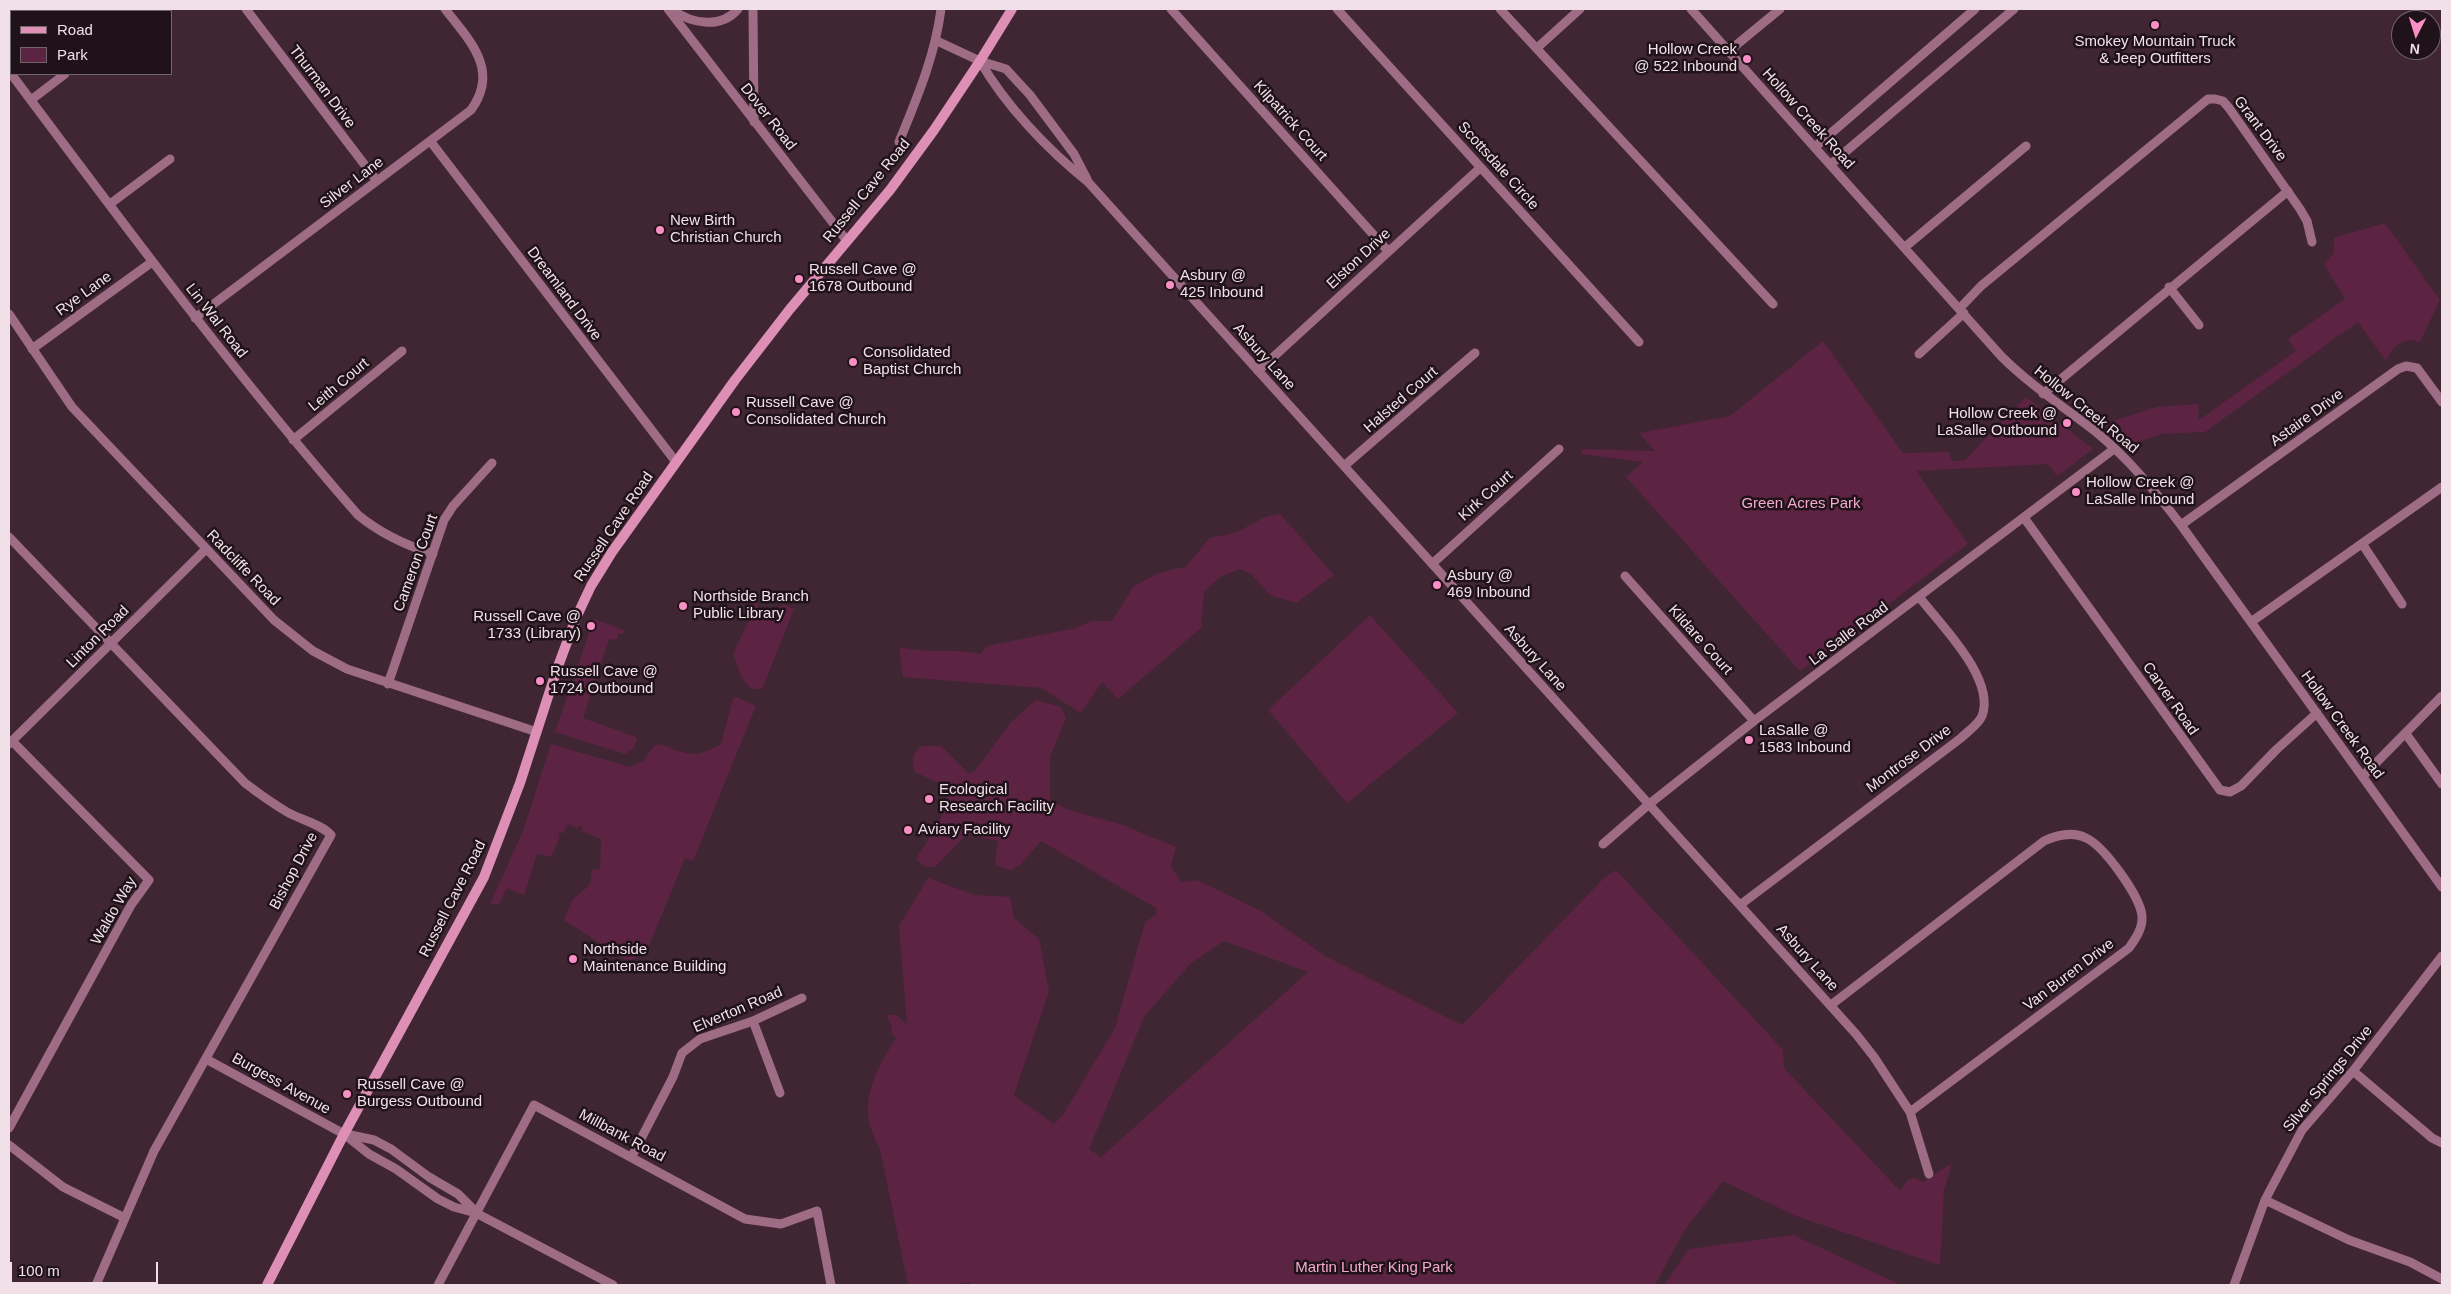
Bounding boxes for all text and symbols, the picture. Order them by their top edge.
legend [10,10,172,75]
north arrow [2391,10,2441,60]
marker: Smokey Mountain Truck & Jeep Outfitters [2149,19,2161,31]
text: Road [57,21,93,38]
place label: Smokey Mountain Truck & Jeep Outfitters [2074,33,2236,68]
place label: Hollow Creek @ 522 Inbound [1634,41,1737,76]
text: N [2409,41,2421,57]
street label: Thurman Drive [285,42,359,132]
text: Park [57,46,88,63]
marker: Hollow Creek @ 522 Inbound [1741,53,1753,65]
street label: Hollow Creek Road [1758,65,1858,173]
street label: Kilpatrick Court [1249,77,1331,165]
street label: Dover Road [736,80,800,154]
street label: Grant Drive [2230,93,2290,165]
street label: Scottsdale Circle [1454,118,1542,214]
street label: Russell Cave Road [820,135,914,247]
street label: Silver Lane [317,153,387,213]
place label: New Birth Christian Church [670,212,782,247]
marker: New Birth Christian Church [654,224,666,236]
street label: Elston Drive [1323,225,1395,293]
street label: Dreamland Drive [523,244,605,344]
place label: Russell Cave @ 1678 Outbound [809,261,917,296]
place label: Asbury @ 425 Inbound [1180,267,1263,302]
street label: Rye Lane [53,268,115,320]
marker: Russell Cave @ 1678 Outbound [793,273,805,285]
marker: Asbury @ 425 Inbound [1164,279,1176,291]
street label: Lin Wal Road [181,280,251,362]
street label: Asbury Lane [1229,320,1299,394]
place label: Consolidated Baptist Church [863,344,961,379]
street label: Leith Court [305,355,373,415]
marker: Consolidated Baptist Church [847,356,859,368]
street label: Hollow Creek Road [2030,362,2142,458]
street label: Halsted Court [1360,363,1442,437]
street label: Astaire Drive [2267,385,2347,451]
place label: Russell Cave @ Consolidated Church [746,394,886,429]
place label: Hollow Creek @ LaSalle Outbound [1937,405,2057,440]
marker: Russell Cave @ Consolidated Church [730,406,742,418]
marker: Hollow Creek @ LaSalle Outbound [2061,417,2073,429]
street label: Kirk Court [1455,467,1517,525]
street label: Russell Cave Road [571,469,657,585]
place label: Hollow Creek @ LaSalle Inbound [2086,474,2195,509]
marker: Hollow Creek @ LaSalle Inbound [2070,486,2082,498]
park label: Green Acres Park [1741,495,1861,513]
street label: Cameron Court [390,512,442,614]
street label: Radcliffe Road [202,526,284,610]
place label: Asbury @ 469 Inbound [1447,567,1530,602]
marker: Asbury @ 469 Inbound [1431,579,1443,591]
place label: Northside Branch Public Library [693,588,809,623]
street label: La Salle Road [1806,598,1892,670]
marker: Northside Branch Public Library [677,600,689,612]
street label: Kildare Court [1664,601,1736,679]
street label: Linton Road [63,602,133,672]
place label: Russell Cave @ 1733 (Library) [473,608,581,643]
marker: Russell Cave @ 1733 (Library) [585,620,597,632]
street label: Asbury Lane [1500,621,1570,695]
street label: Carver Road [2138,659,2202,739]
place label: Russell Cave @ 1724 Outbound [550,663,658,698]
street label: Hollow Creek Road [2297,667,2387,783]
marker: Russell Cave @ 1724 Outbound [534,675,546,687]
street label: Montrose Drive [1863,721,1955,797]
place label: LaSalle @ 1583 Inbound [1759,722,1851,757]
marker: LaSalle @ 1583 Inbound [1743,734,1755,746]
place label: Ecological Research Facility [939,781,1054,816]
marker: Ecological Research Facility [923,793,935,805]
place label: Aviary Facility [918,821,1010,839]
marker: Aviary Facility [902,824,914,836]
street label: Bishop Drive [266,829,322,913]
street label: Russell Cave Road [416,838,490,960]
street label: Waldo Way [87,874,141,948]
street label: Asbury Lane [1772,921,1842,995]
street label: Van Buren Drive [2020,935,2118,1015]
place label: Northside Maintenance Building [583,941,726,976]
marker: Northside Maintenance Building [567,953,579,965]
street label: Elverton Road [691,983,785,1037]
street label: Silver Springs Drive [2280,1022,2376,1136]
street label: Burgess Avenue [229,1050,333,1118]
place label: Russell Cave @ Burgess Outbound [357,1076,482,1111]
marker: Russell Cave @ Burgess Outbound [341,1088,353,1100]
street label: Millbank Road [576,1106,668,1166]
scale bar [12,1252,160,1284]
park label: Martin Luther King Park [1295,1259,1453,1277]
text: 100 m [18,1262,60,1279]

